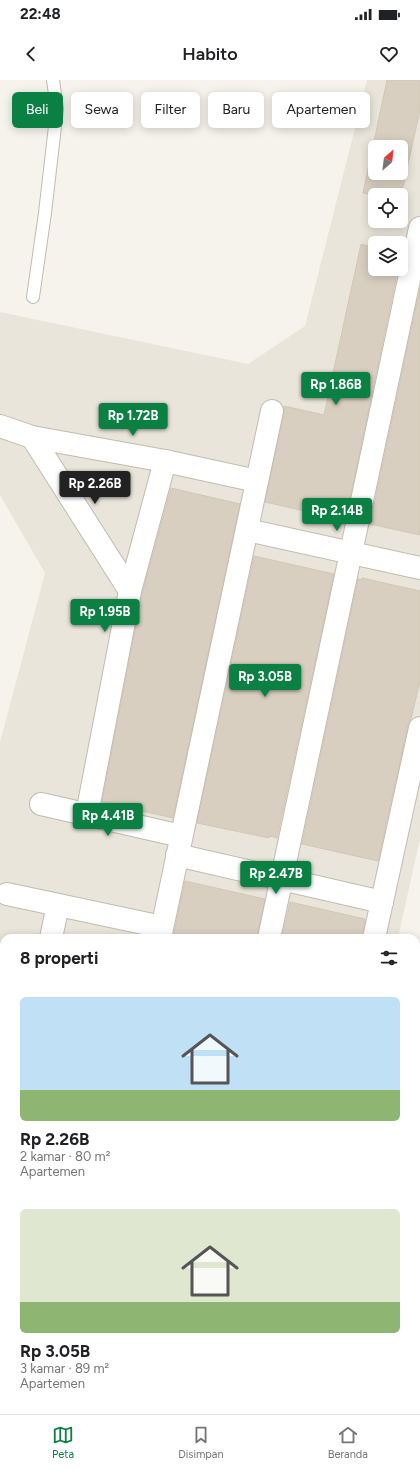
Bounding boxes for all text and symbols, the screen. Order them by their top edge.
text: 22:48 [20,5,61,23]
icon: back [20,43,42,65]
text: Habito [182,43,238,65]
icon: heart [378,43,400,65]
chip: Beli [12,92,63,128]
chip: Sewa [71,92,133,128]
chip: Filter [141,92,200,128]
chip: Baru [208,92,264,128]
chip: Apartemen [272,92,370,128]
north arrow [368,140,408,180]
map controls [368,140,408,276]
button: locate [368,188,408,228]
button: layers [368,236,408,276]
pin: Rp 1.86B [295,372,377,406]
text: Rp 1.86B [310,377,362,392]
pin: Rp 1.72B [92,403,174,437]
text: Rp 1.72B [108,408,158,423]
pin: Rp 2.26B [54,471,136,505]
text: Rp 2.26B [68,476,122,491]
pin: Rp 2.14B [296,498,378,532]
text: Rp 2.14B [311,503,363,518]
pin: Rp 1.95B [64,599,146,633]
text: Rp 1.95B [79,604,131,619]
pin: Rp 3.05B [224,664,306,698]
text: Rp 3.05B [238,669,292,684]
pin: Rp 4.41B [67,803,149,837]
text: Rp 4.41B [82,808,134,823]
pin: Rp 2.47B [235,861,317,895]
text: Rp 2.47B [249,866,303,881]
icon: filters [378,947,400,969]
text: 8 properti [20,948,98,968]
icon: home [174,1023,246,1095]
text: Rp 2.26B [20,1129,89,1149]
text: 2 kamar · 80 m² [20,1149,110,1164]
text: Apartemen [20,1164,85,1179]
icon: home [174,1235,246,1307]
text: Rp 3.05B [20,1341,90,1361]
text: 3 kamar · 89 m² [20,1361,109,1376]
text: Apartemen [20,1376,85,1391]
tab: Peta [52,1424,74,1461]
tab: Disimpan [178,1424,224,1461]
tab: Beranda [328,1424,368,1461]

